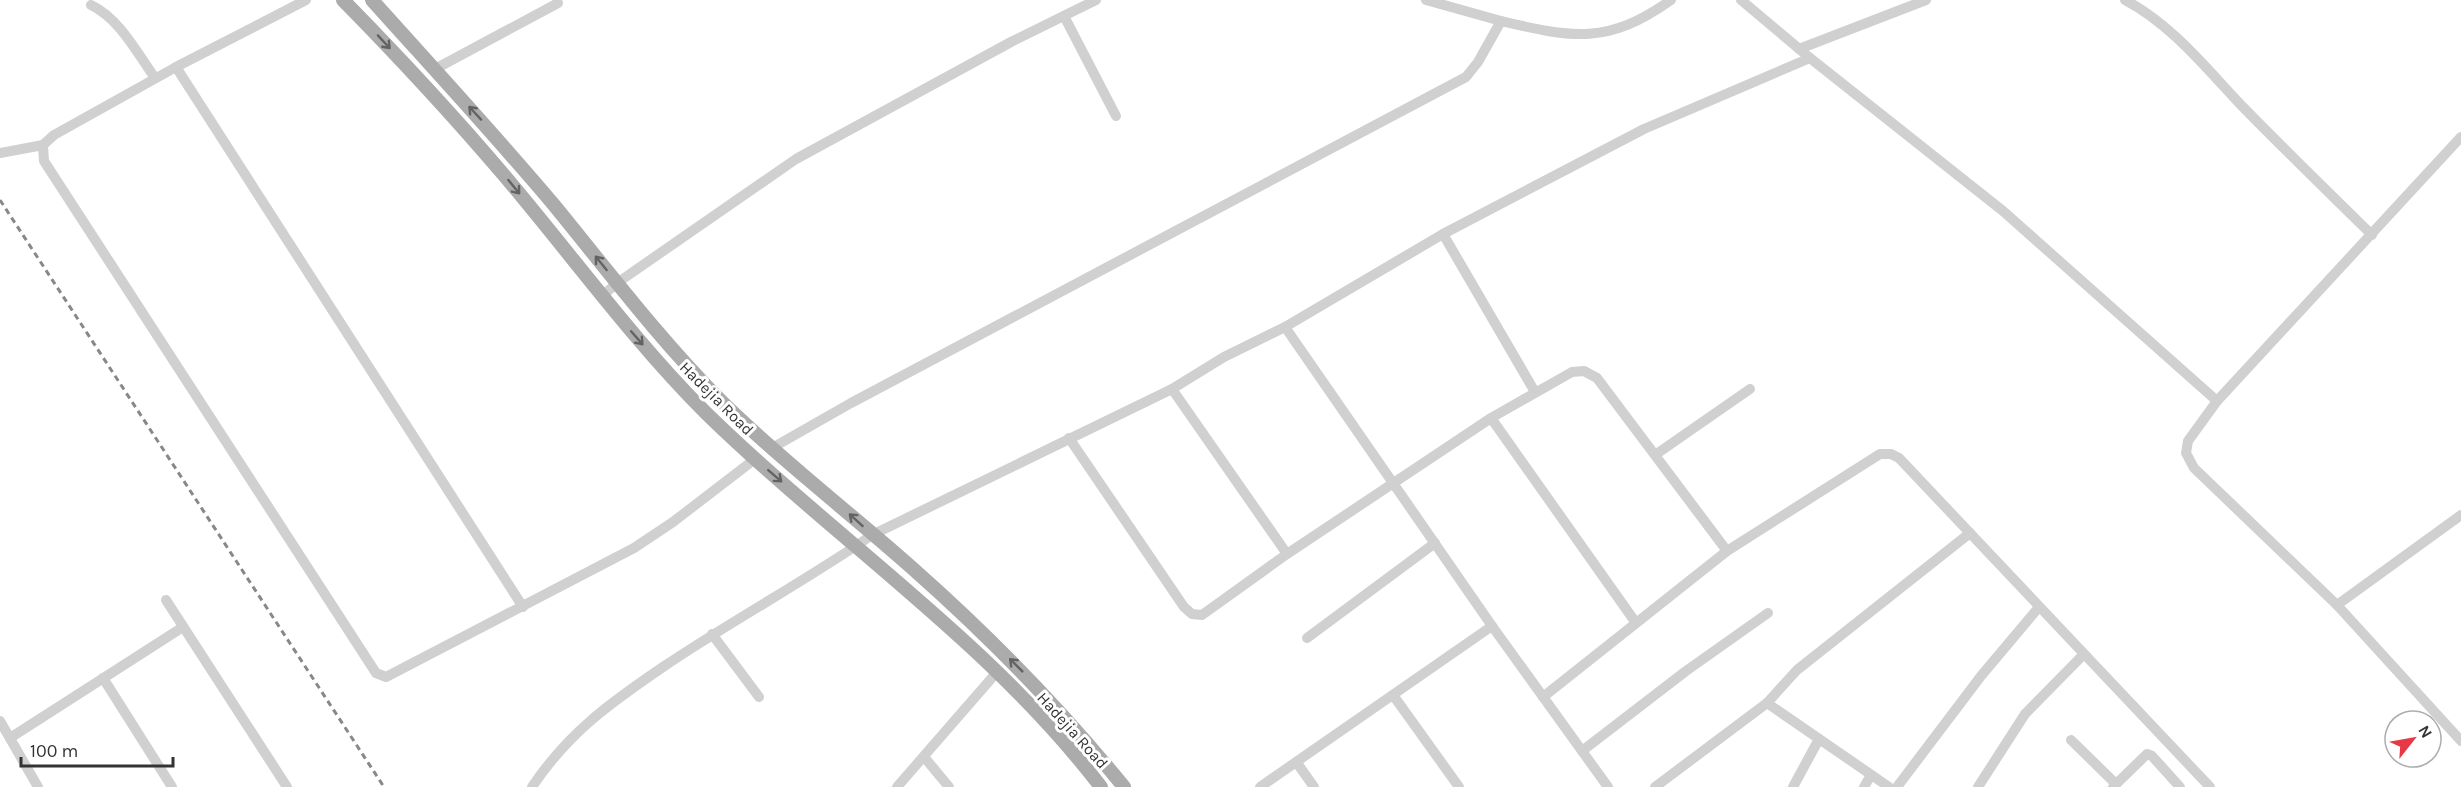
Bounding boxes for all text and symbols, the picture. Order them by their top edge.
one-way arrow [377,35,391,50]
one-way arrow [468,106,482,121]
one-way arrow [507,179,520,195]
one-way arrow [594,255,607,271]
one-way arrow [630,331,644,346]
street label: Hadejia Road [676,358,757,439]
one-way arrow [767,469,782,483]
one-way arrow [848,513,863,527]
one-way arrow [1008,657,1023,672]
street label: Hadejia Road [1033,688,1112,773]
north arrow [2383,709,2443,769]
text: N [2414,722,2437,741]
scale bar [21,730,172,768]
text: 100 m [30,740,78,762]

